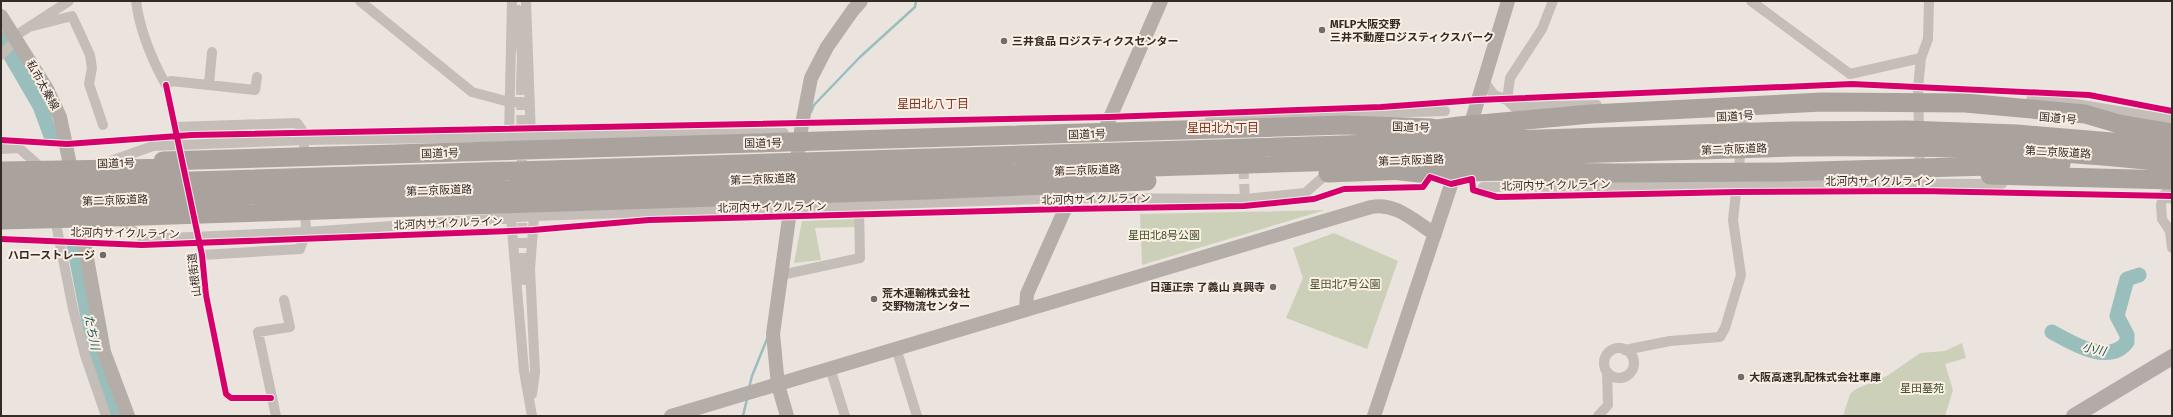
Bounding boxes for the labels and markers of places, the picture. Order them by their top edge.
place label: MFLP大阪交野 三井不動産ロジスティクスパーク [1330,18,1494,44]
marker: MFLP大阪交野 三井不動産ロジスティクスパーク [1317,25,1327,35]
place label: 三井食品 ロジスティクスセンター [1012,35,1179,48]
marker: 三井食品 ロジスティクスセンター [999,36,1009,46]
place label: ハローストレージ [8,249,95,262]
marker: ハローストレージ [98,250,108,260]
place label: 日蓮正宗 了義山 真興寺 [1150,281,1265,294]
marker: 日蓮正宗 了義山 真興寺 [1268,282,1278,292]
place label: 荒木運輸株式会社 交野物流センター [882,287,970,313]
marker: 荒木運輸株式会社 交野物流センター [869,294,879,304]
place label: 大阪高速乳配株式会社車庫 [1749,371,1881,384]
marker: 大阪高速乳配株式会社車庫 [1736,372,1746,382]

